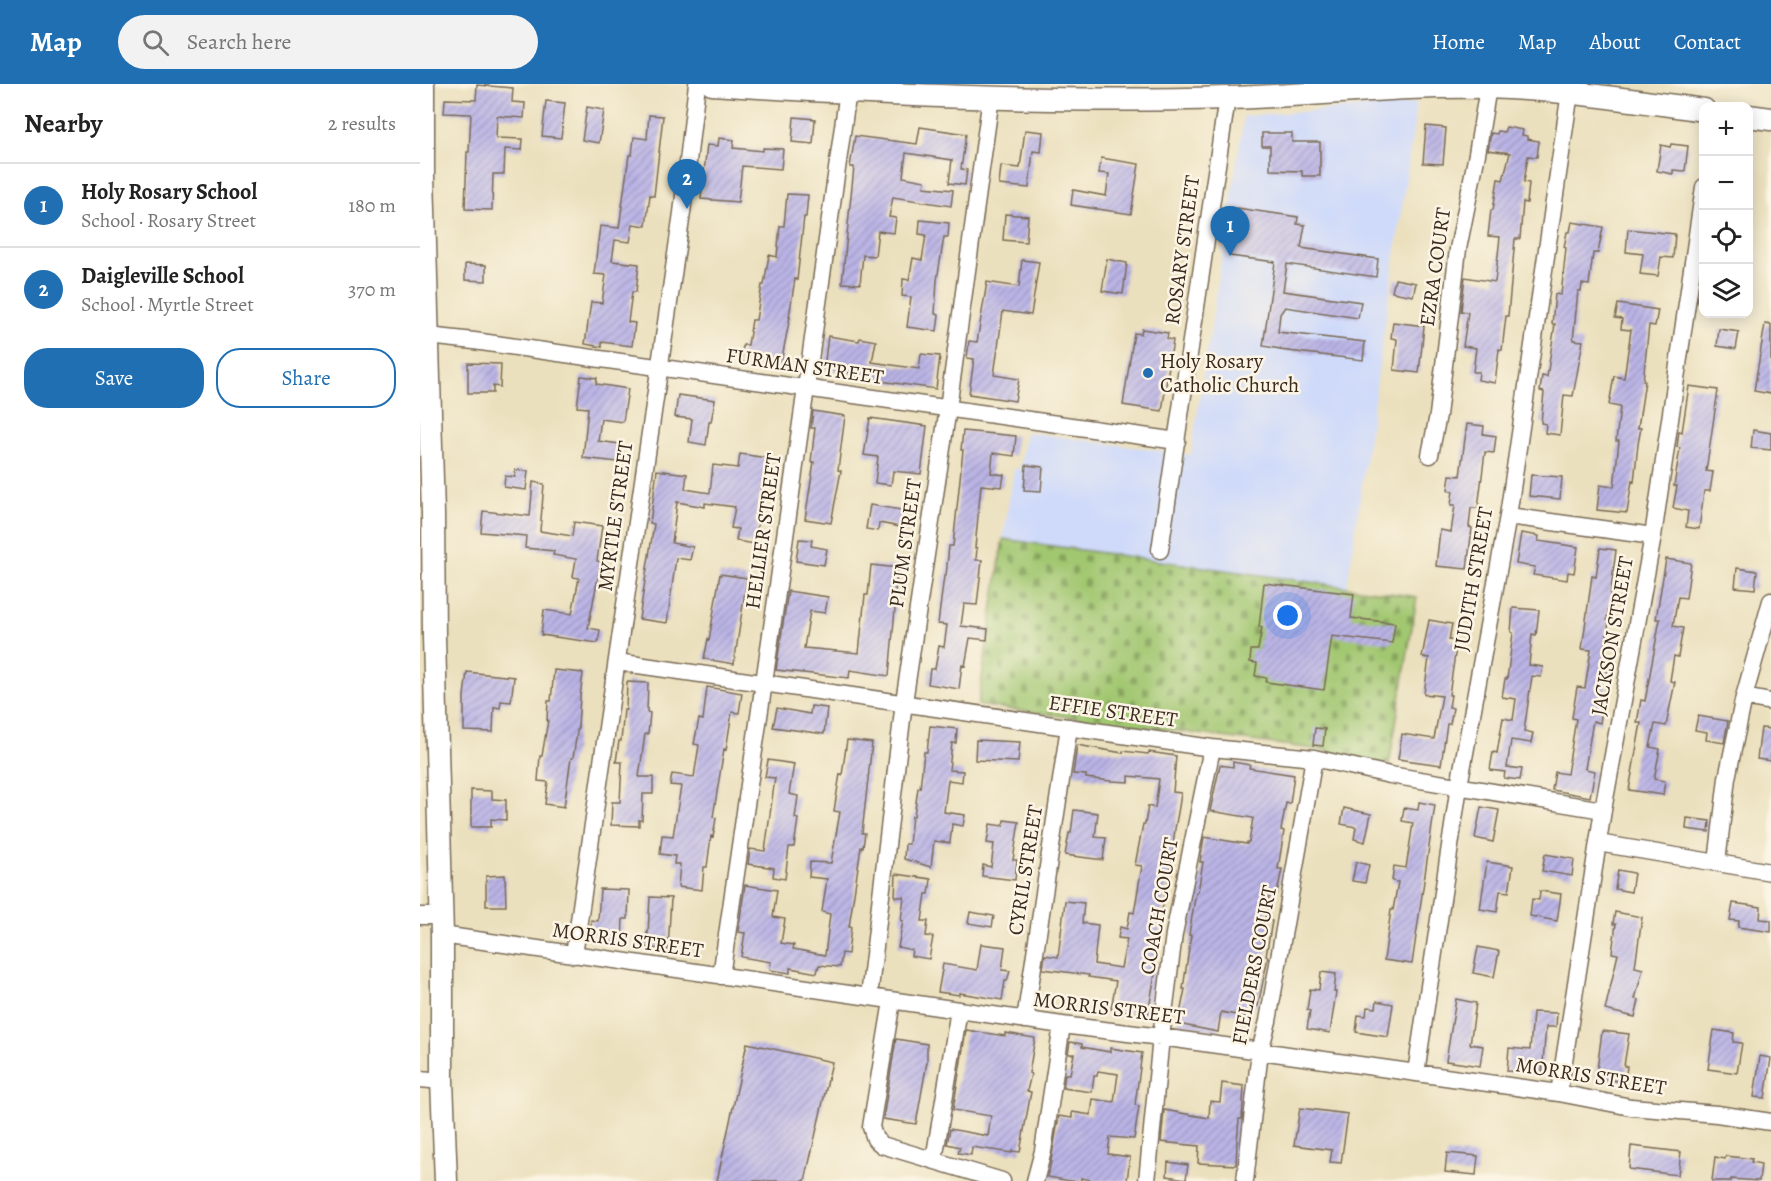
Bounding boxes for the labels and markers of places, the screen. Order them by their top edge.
pin: 2 [668,160,706,209]
pin: 1 [1210,206,1250,256]
place label: Holy Rosary Catholic Church [1160,347,1299,399]
marker: Holy Rosary Catholic Church [1141,366,1155,380]

